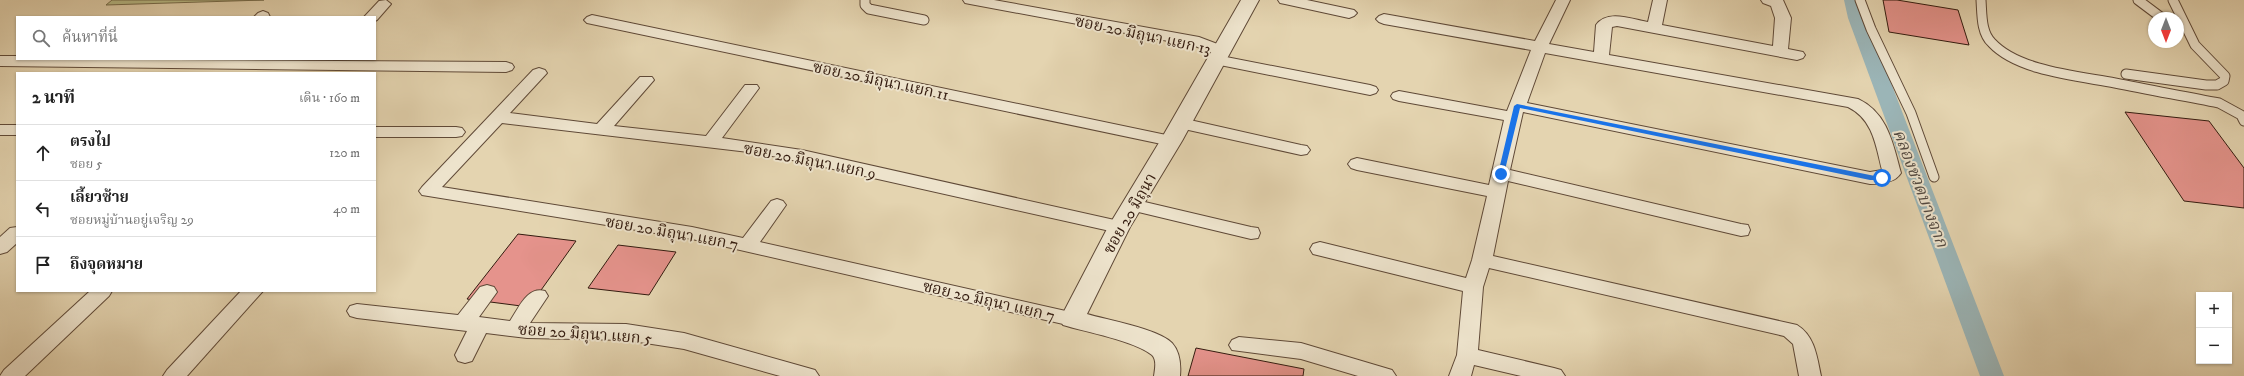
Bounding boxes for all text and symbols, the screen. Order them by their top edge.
street label: ซอย 20 มิถุนา แยก 13 [1073,11,1213,60]
north arrow [2148,12,2184,48]
search box [16,16,376,60]
icon: search [30,27,52,49]
text: ค้นหาที่นี่ [62,28,118,47]
street label: ซอย 20 มิถุนา แยก 11 [811,57,951,106]
text: 2 นาที [32,87,75,109]
text: เดิน · 160 m [299,90,360,106]
water label: คลองชวดบางจาก [1887,126,1953,251]
text: ตรงไป [70,132,111,151]
street label: ซอย 20 มิถุนา แยก 9 [742,138,878,185]
icon: ahead [32,142,54,164]
text: 120 m [329,145,360,161]
text: ซอย 5 [70,156,102,172]
route end [1492,165,1510,183]
route start [1873,169,1891,187]
street label: ซอย 20 มิถุนา [1099,170,1162,258]
text: เลี้ยวซ้าย [70,188,129,207]
icon: left [32,198,54,220]
text: 40 m [333,201,360,217]
street label: ซอย 20 มิถุนา แยก 7 [603,211,740,256]
text: ซอยหมู่บ้านอยู่เจริญ 29 [70,212,194,228]
icon: arrive [32,254,54,276]
text: ถึงจุดหมาย [70,255,143,274]
street label: ซอย 20 มิถุนา แยก 7 [921,276,1057,327]
map controls [2196,292,2232,364]
button: + [2196,292,2232,328]
street label: ซอย 20 มิถุนา แยก 5 [517,319,653,350]
button: − [2196,328,2232,364]

